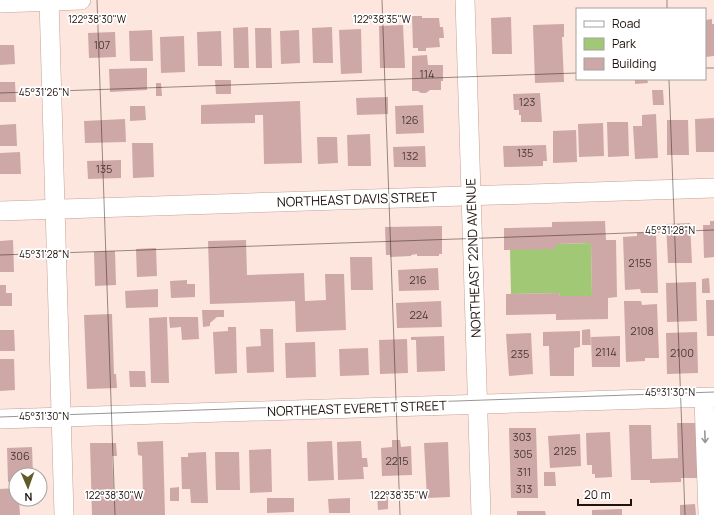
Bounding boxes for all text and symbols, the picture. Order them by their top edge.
legend [576,8,706,80]
text: 122°38'30"W [68,12,127,26]
text: 122°38'35"W [353,12,412,26]
text: Road [612,15,640,32]
text: Park [612,35,637,52]
house number: 107 [94,37,110,52]
text: Building [612,55,656,72]
house number: 114 [419,66,435,81]
text: 45°31'26"N [19,85,69,99]
house number: 123 [519,94,535,109]
house number: 126 [401,112,419,127]
house number: 135 [517,145,533,160]
house number: 132 [402,148,418,163]
house number: 135 [96,161,112,176]
street label: NORTHEAST 22ND AVENUE [461,178,485,338]
street label: NORTHEAST DAVIS STREET [277,187,438,211]
text: 45°31'28"N [645,223,695,237]
text: 45°31'28"N [19,247,69,261]
house number: 2155 [628,255,652,270]
house number: 216 [409,272,427,287]
house number: 224 [410,307,428,322]
house number: 2108 [630,323,654,338]
house number: 2114 [595,344,617,359]
house number: 2100 [670,345,694,360]
house number: 235 [511,346,529,361]
text: 45°31'30"N [645,385,695,399]
street label: NORTHEAST EVERETT STREET [267,396,447,420]
text: 45°31'30"N [19,409,69,423]
house number: 303 [513,429,531,444]
one-way arrow [702,430,709,443]
house number: 2125 [553,443,577,458]
house number: 305 [513,446,533,461]
house number: 306 [10,448,30,463]
house number: 2215 [385,453,409,468]
house number: 311 [517,464,531,479]
north arrow [8,467,48,507]
house number: 313 [516,481,532,496]
scale bar [578,481,631,507]
text: 20 m [584,486,611,503]
text: 122°38'30"W [85,488,144,502]
text: 122°38'35"W [370,488,429,502]
text: N [24,490,33,505]

